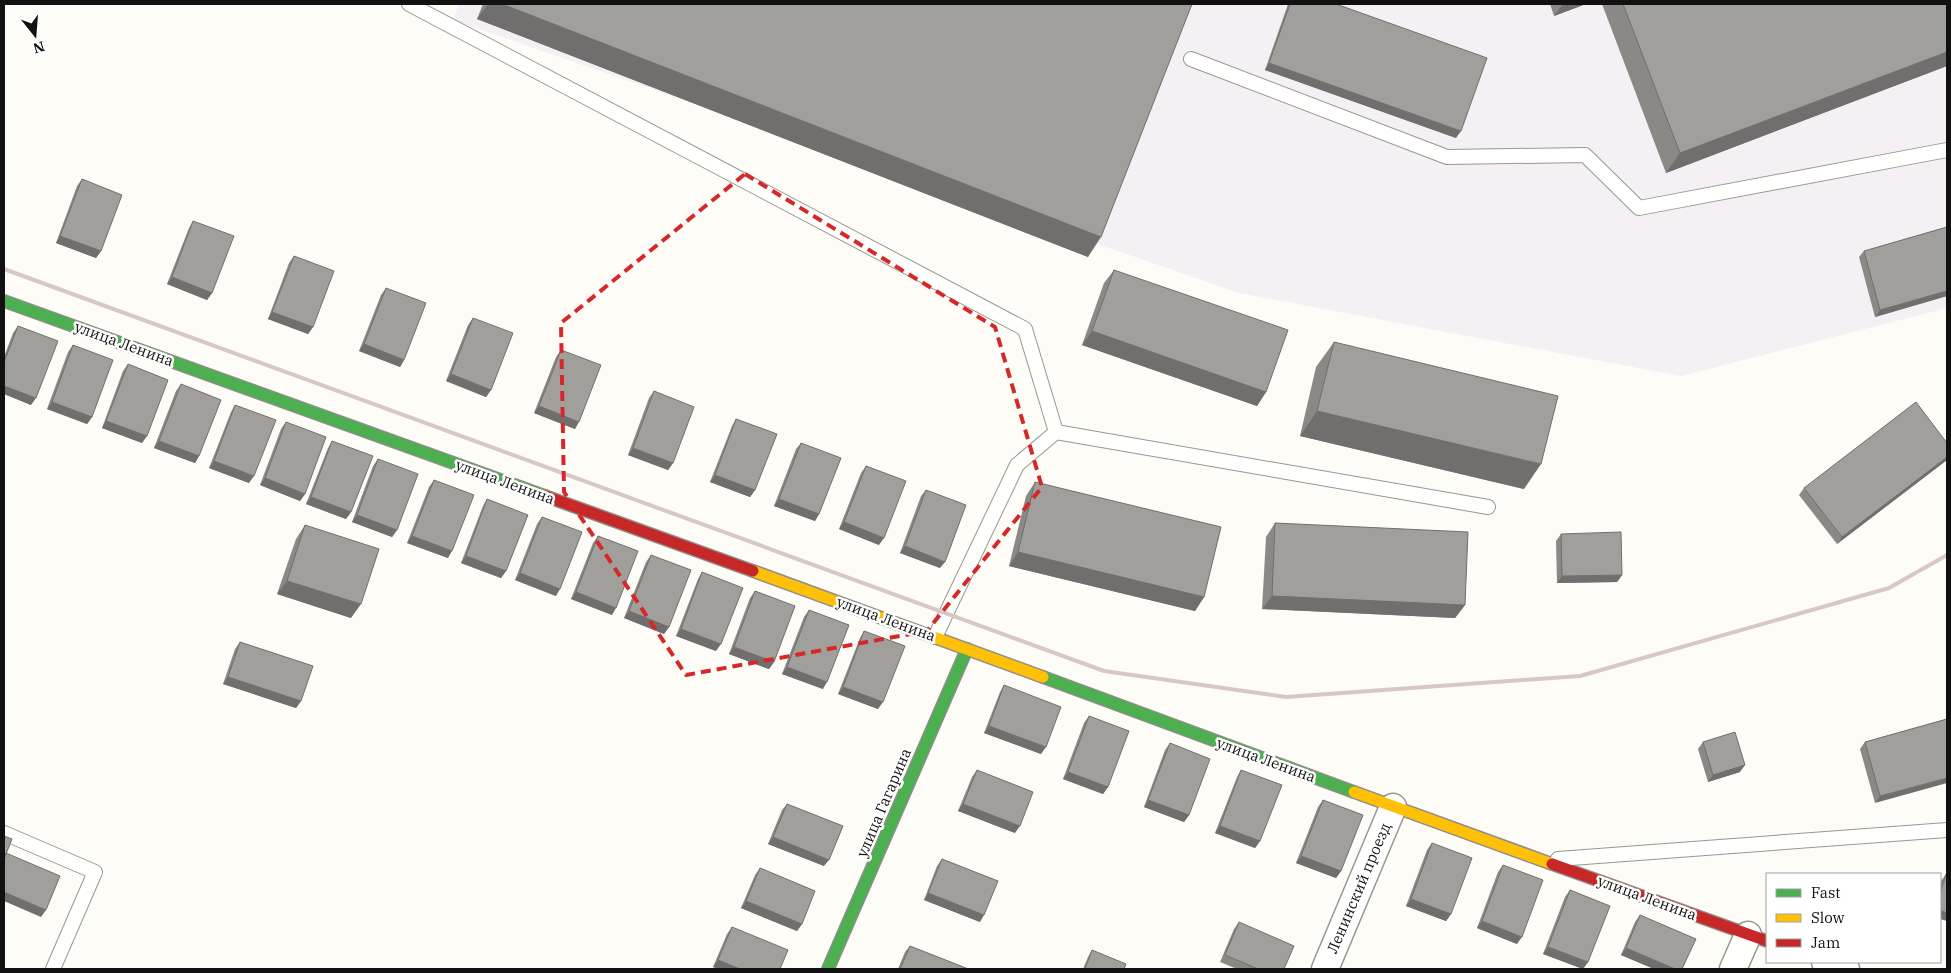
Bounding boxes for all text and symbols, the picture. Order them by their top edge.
north arrow [10,10,60,60]
text: N [31,37,47,58]
street label: улица Ленина [72,317,176,370]
street label: улица Ленина [453,455,557,508]
street label: улица Ленина [834,592,938,645]
street label: улица Ленина [1214,733,1318,786]
street label: улица Гагарина [852,745,915,860]
street label: Ленинский проезд [1322,820,1395,956]
street label: улица Ленина [1595,871,1699,924]
legend [1766,873,1941,963]
text: Fast [1811,883,1841,902]
text: Slow [1811,908,1845,927]
text: Jam [1811,933,1840,952]

